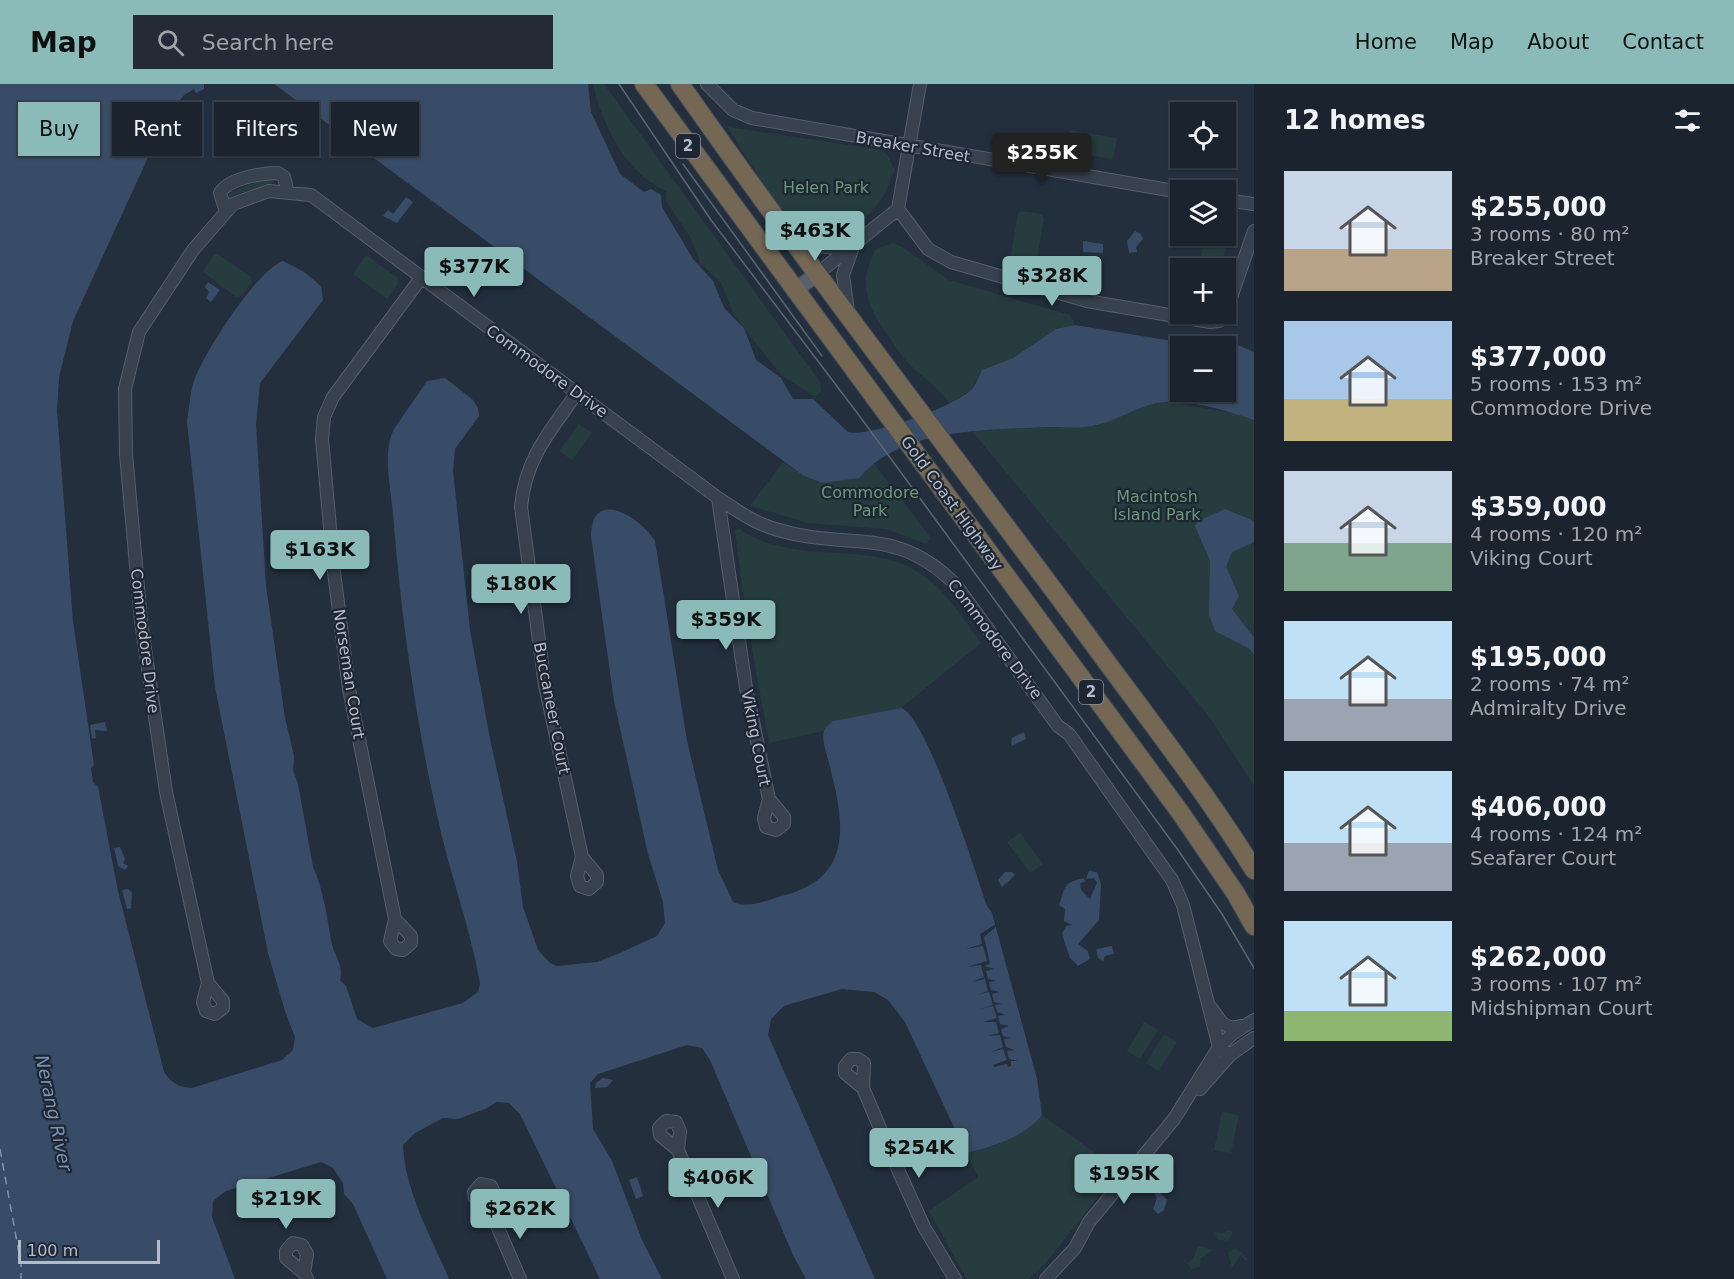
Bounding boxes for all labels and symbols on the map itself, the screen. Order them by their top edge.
street label: Breaker Street [854,128,972,166]
pin: $255K [1000,133,1084,184]
road number: 2 [676,134,700,158]
park label: Helen Park [783,178,870,197]
pin: $463K [773,211,857,262]
pin: $377K [432,247,516,298]
pin: $328K [1010,256,1094,307]
street label: Commodore Drive [482,320,612,422]
street label: Gold Coast Highway [897,432,1007,574]
park label: Commodore Park [821,483,919,520]
park label: Macintosh Island Park [1113,487,1201,524]
pin: $163K [278,530,362,581]
pin: $180K [479,564,563,615]
street label: Commodore Drive [127,568,163,714]
street label: Commodore Drive [944,575,1046,703]
pin: $359K [684,600,768,651]
street label: Norseman Court [329,608,369,740]
street label: Buccaneer Court [530,640,574,776]
road number: 2 [1079,680,1103,704]
street label: Viking Court [737,688,775,788]
water label: Nerang River [31,1053,77,1175]
pin: $254K [877,1128,961,1179]
pin: $195K [1082,1154,1166,1205]
pin: $406K [676,1158,760,1209]
pin: $219K [244,1179,328,1230]
pin: $262K [478,1189,562,1240]
scale bar [18,1237,160,1264]

